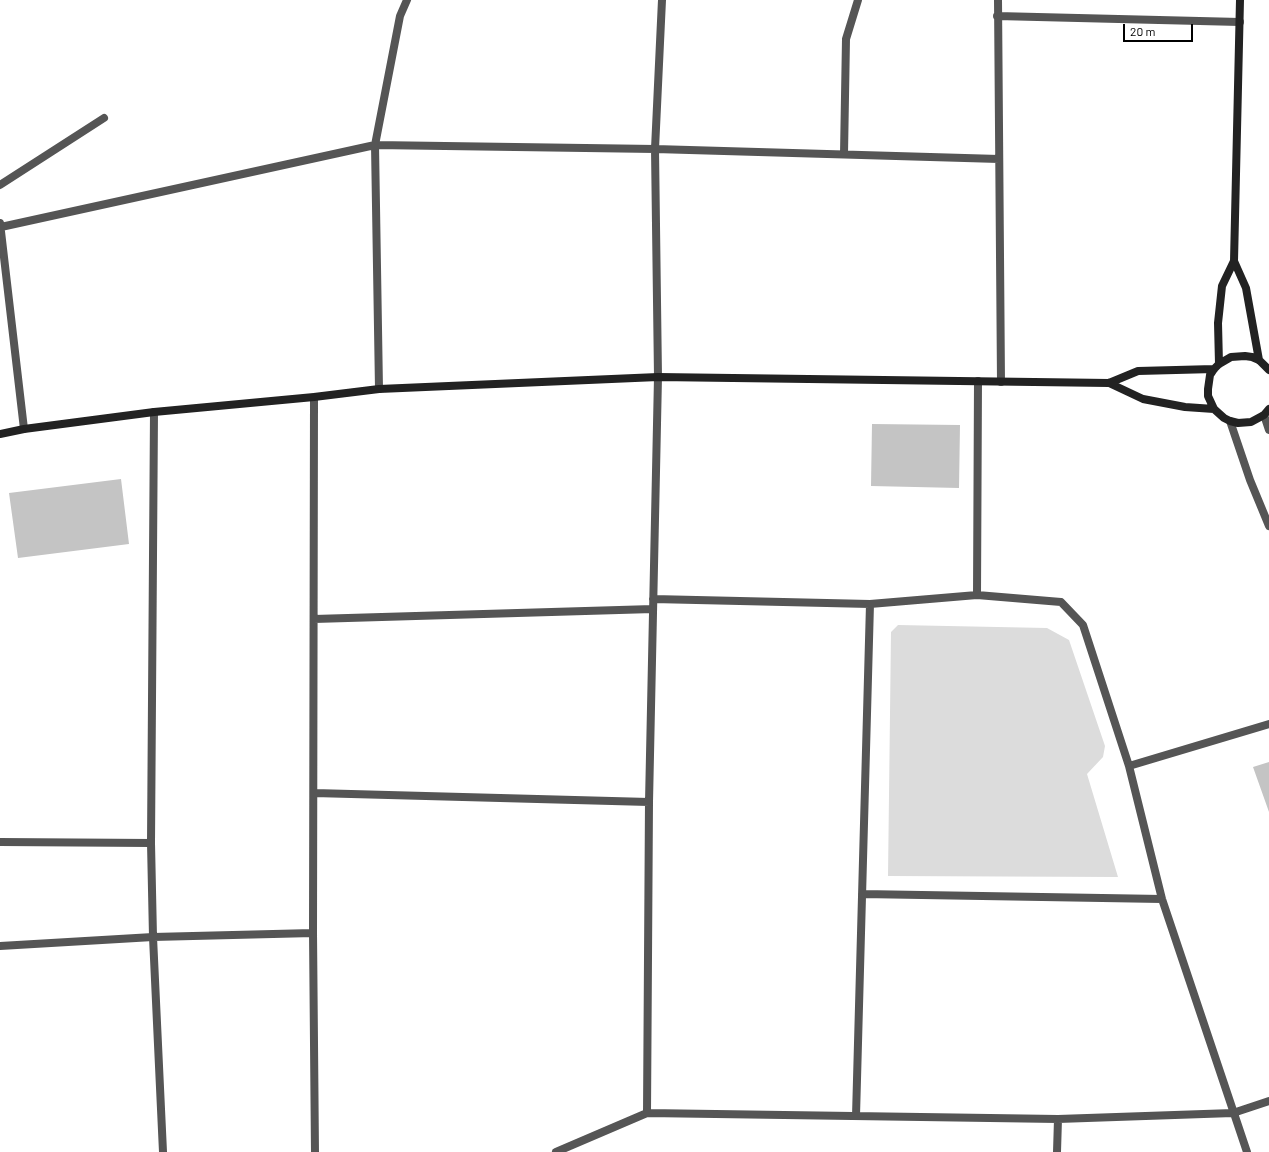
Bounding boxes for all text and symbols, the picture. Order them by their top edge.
scale bar [1125,16,1195,42]
text: 20 m [1130,24,1156,38]

